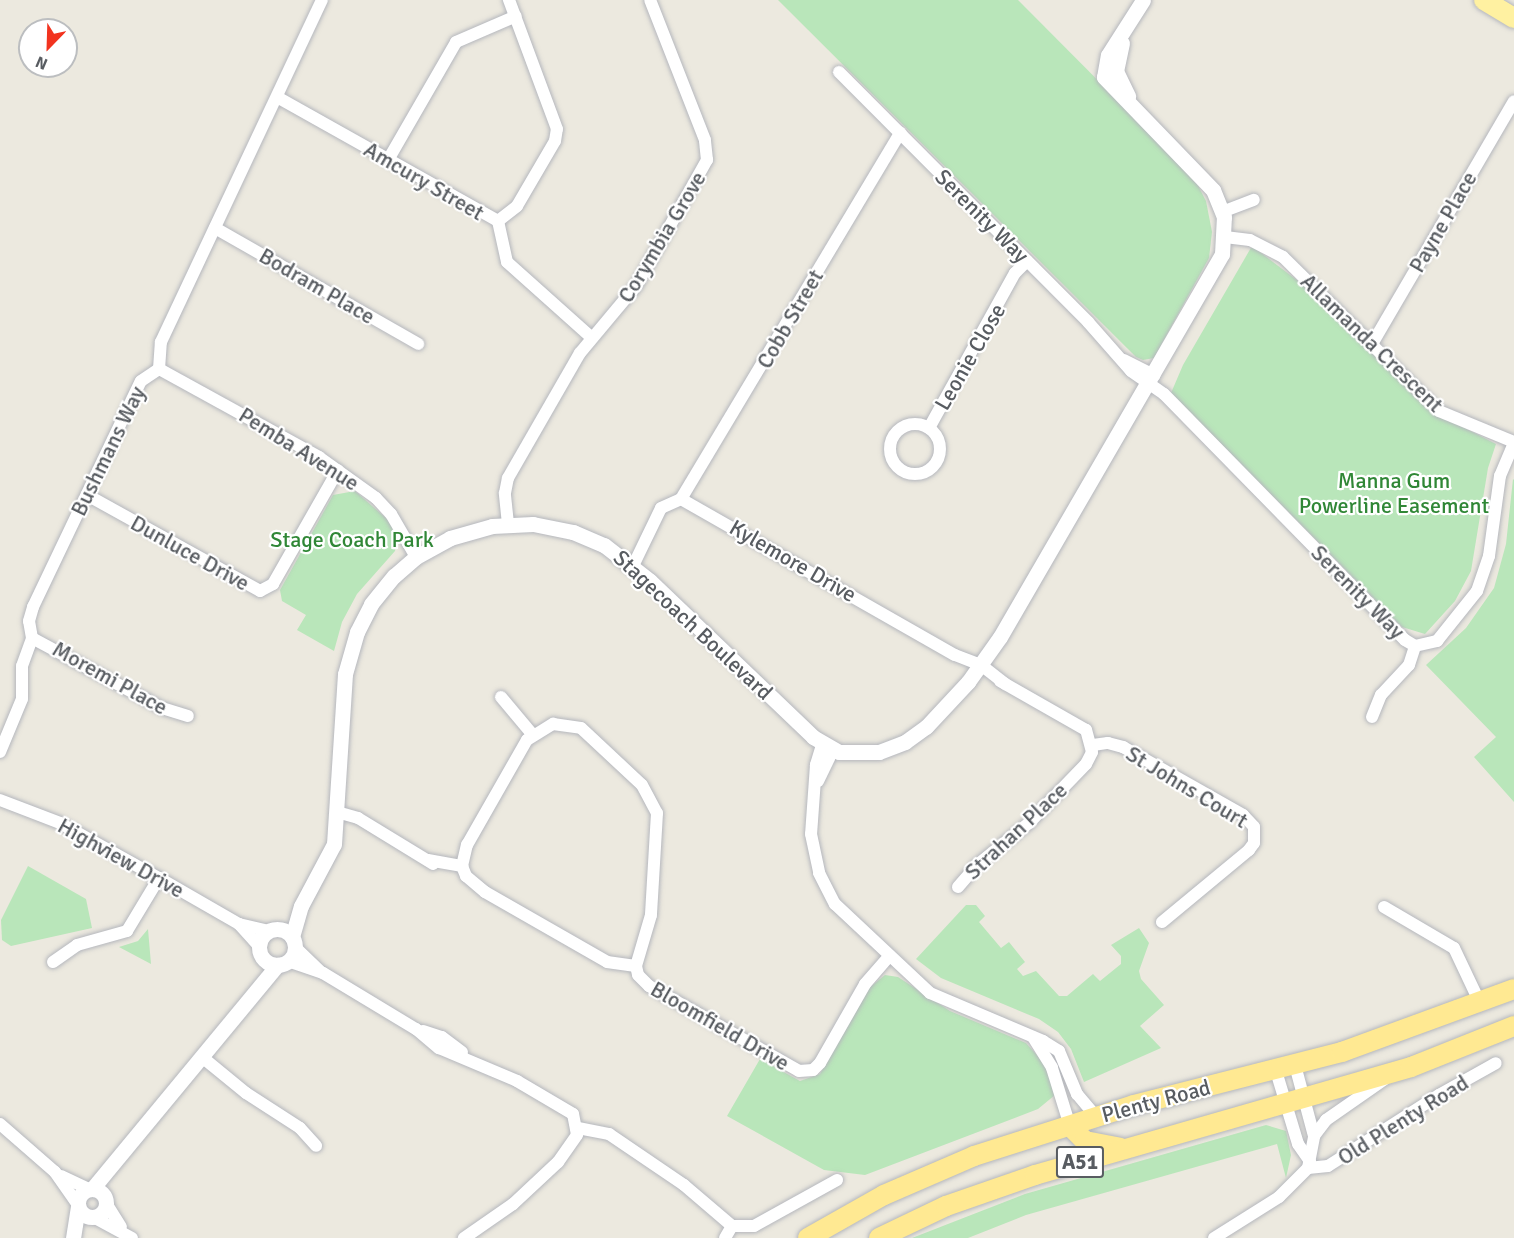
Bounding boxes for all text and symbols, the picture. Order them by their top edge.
north arrow [18,18,78,78]
text: N [33,51,51,74]
street label: Amcury Street [359,136,489,226]
street label: Serenity Way [930,164,1034,268]
street label: Corymbia Grove [612,167,712,307]
street label: Payne Place [1403,167,1483,277]
street label: Bodram Place [254,242,380,330]
street label: Cobb Street [751,265,829,373]
street label: Allamanda Crescent [1295,268,1449,418]
street label: Leonie Close [929,299,1011,415]
street label: Bushmans Way [65,382,151,520]
street label: Pemba Avenue [234,402,364,496]
park label: Manna Gum Powerline Easement [1299,467,1489,518]
street label: Dunluce Drive [126,510,254,596]
street label: Kylemore Drive [725,514,861,608]
park label: Stage Coach Park [270,527,434,553]
street label: Serenity Way [1306,540,1410,644]
street label: Stagecoach Boulevard [608,544,778,706]
street label: Moremi Place [48,636,172,720]
street label: St Johns Court [1121,740,1253,834]
street label: Strahan Place [959,777,1073,885]
street label: Highview Drive [53,812,189,904]
street label: Bloomfield Drive [646,976,794,1076]
street label: Old Plenty Road [1333,1069,1473,1171]
street label: Plenty Road [1099,1074,1213,1128]
road number: A51 [1054,1144,1106,1180]

